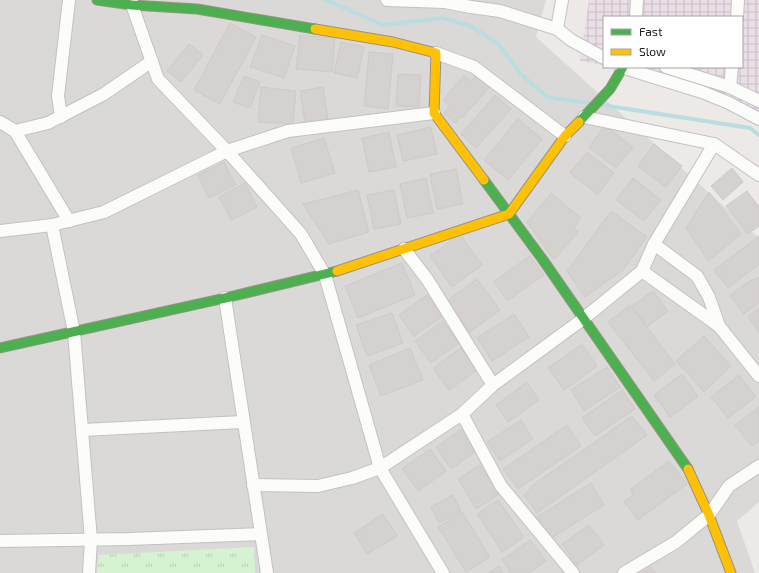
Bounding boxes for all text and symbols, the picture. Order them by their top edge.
legend [603,16,743,68]
text: Fast [639,24,663,38]
text: Slow [639,44,666,58]

